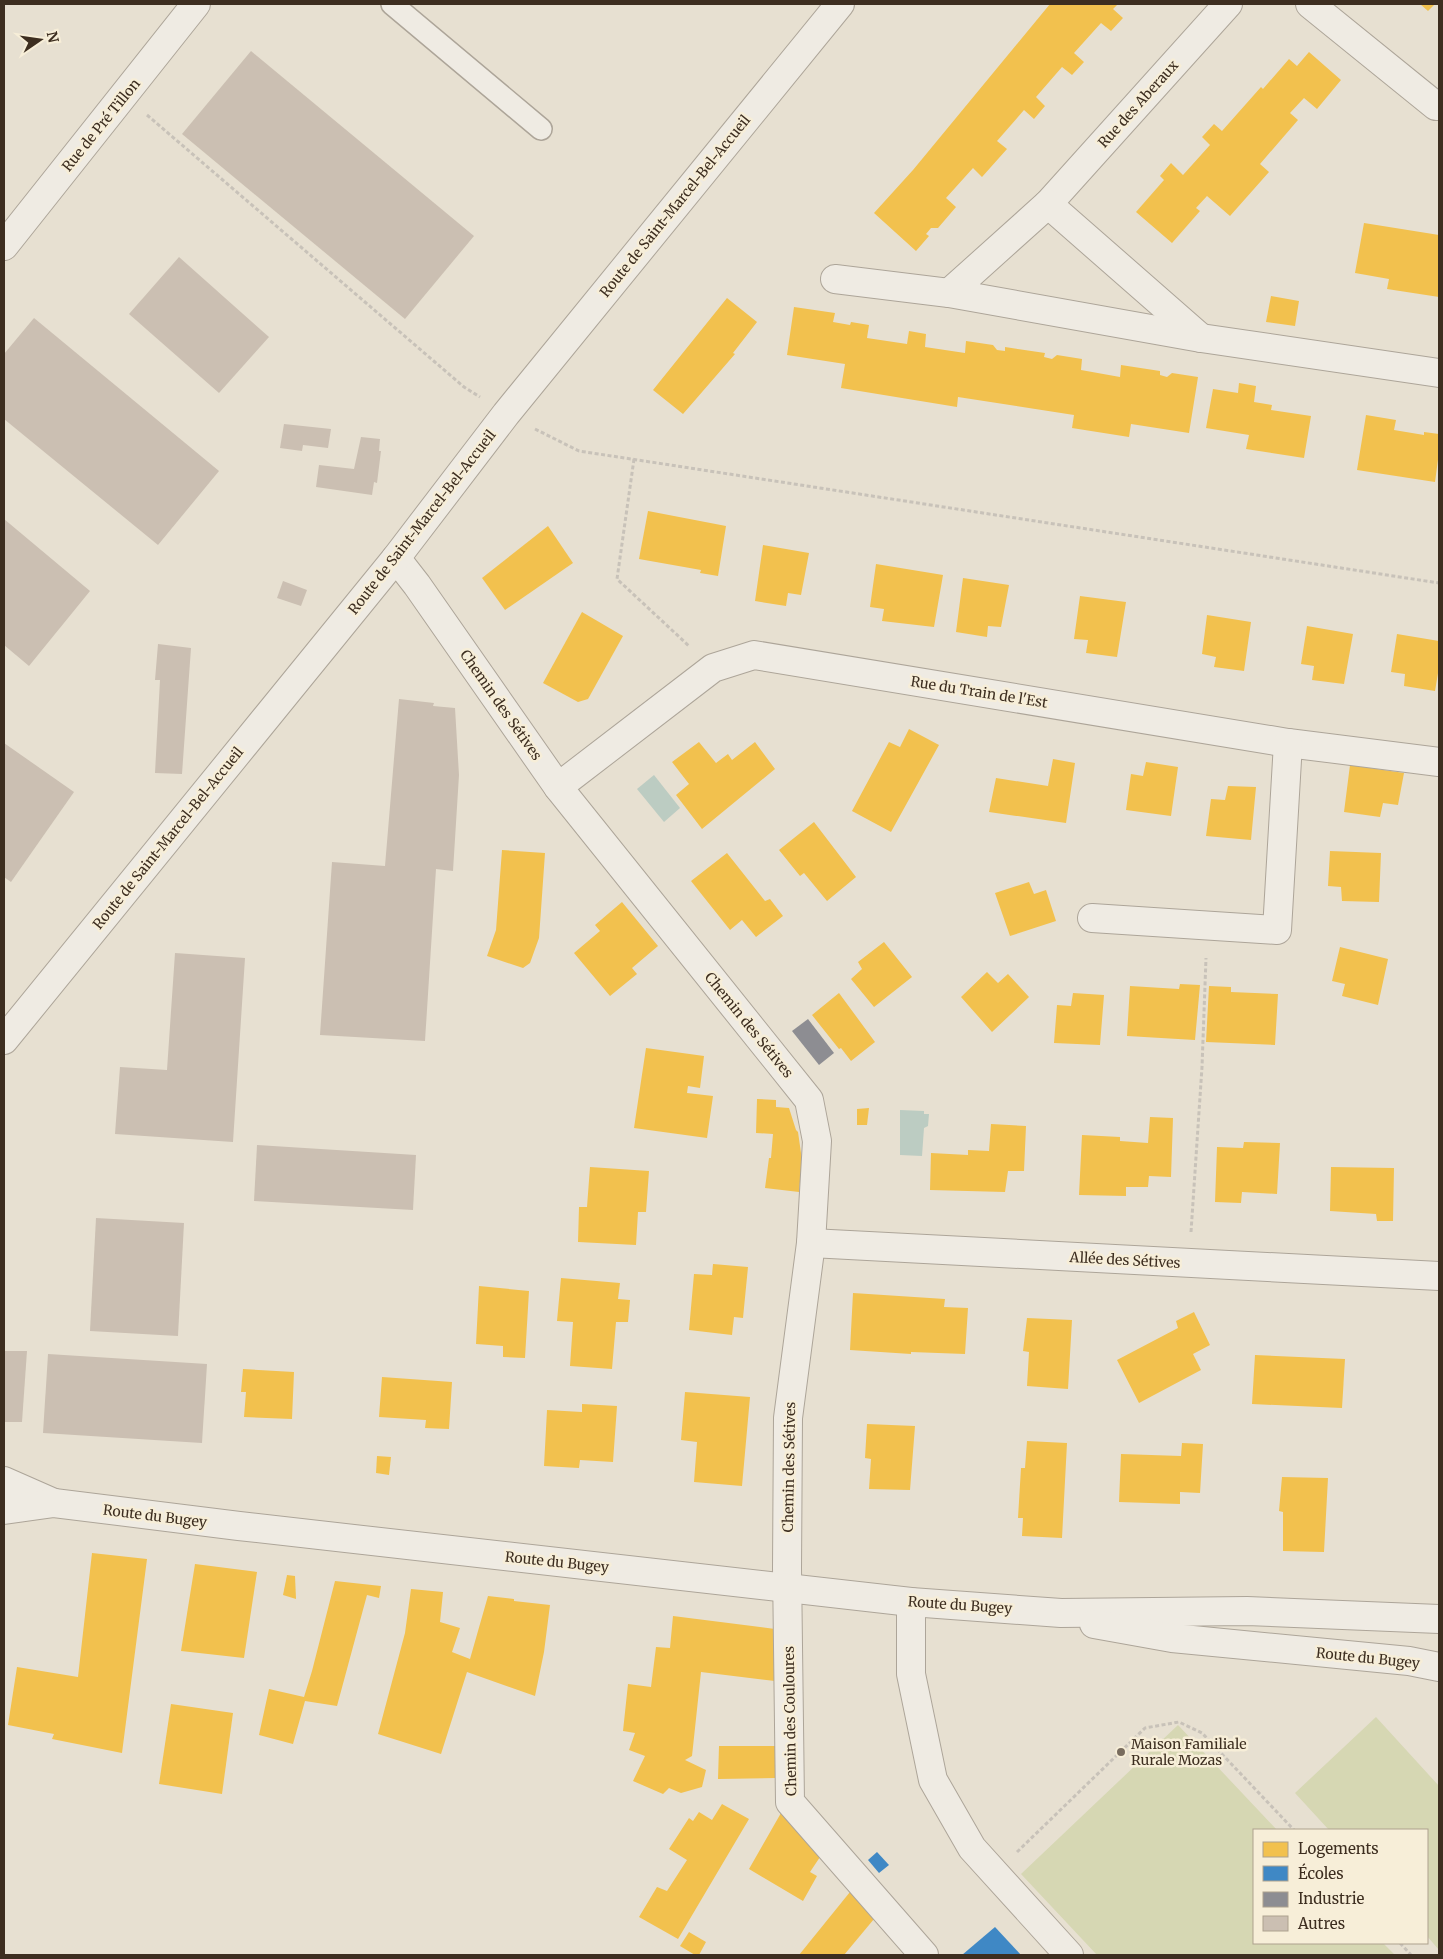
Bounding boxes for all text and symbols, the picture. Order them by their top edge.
north arrow [15,15,65,65]
text: N [43,30,63,44]
street label: Rue des Aberaux [1094,56,1182,151]
street label: Rue de Pré Tillon [58,75,144,175]
street label: Route de Saint-Marcel-Bel-Accueil [596,111,755,301]
street label: Route de Saint-Marcel-Bel-Accueil [344,426,500,618]
street label: Chemin des Sétives [456,646,546,764]
street label: Rue du Train de l'Est [909,672,1049,712]
street label: Route de Saint-Marcel-Bel-Accueil [89,743,248,933]
street label: Chemin des Sétives [701,969,797,1082]
street label: Allée des Sétives [1068,1248,1181,1272]
street label: Chemin des Sétives [779,1401,799,1532]
street label: Route du Bugey [102,1501,209,1531]
street label: Route du Bugey [504,1548,611,1577]
street label: Route du Bugey [907,1592,1014,1618]
street label: Route du Bugey [1315,1644,1422,1673]
street label: Chemin des Couloures [780,1646,800,1796]
place label: Maison Familiale Rurale Mozas [1131,1735,1247,1769]
marker: Maison Familiale Rurale Mozas [1115,1746,1127,1758]
legend [1253,1829,1428,1944]
text: Logements [1298,1839,1379,1858]
text: Écoles [1298,1863,1344,1883]
text: Industrie [1298,1889,1365,1908]
text: Autres [1297,1914,1345,1933]

